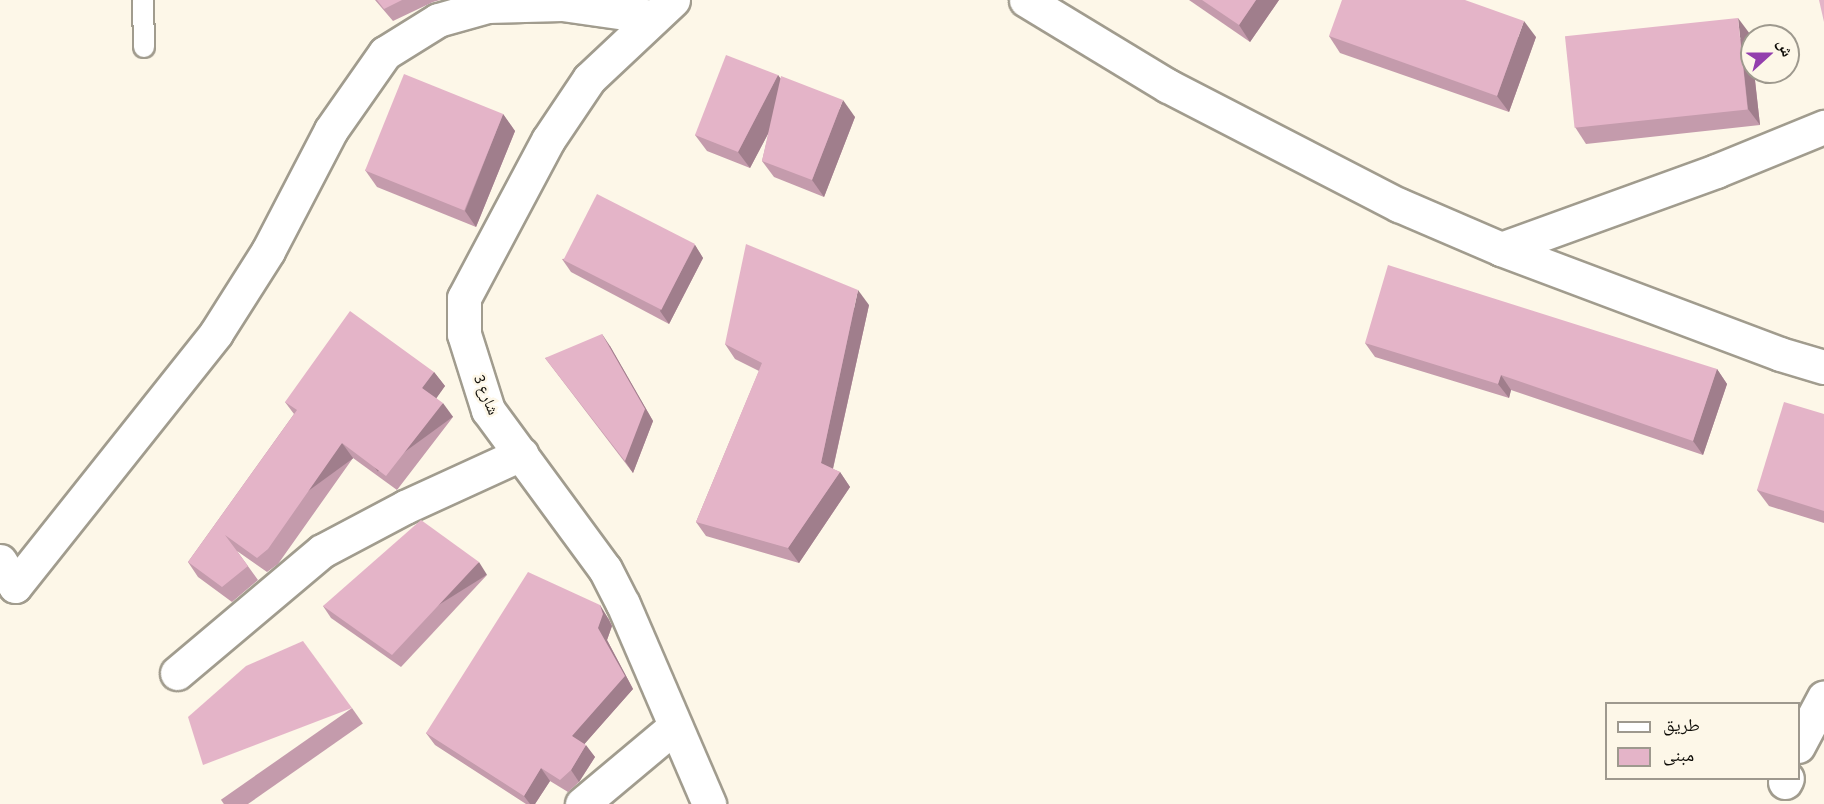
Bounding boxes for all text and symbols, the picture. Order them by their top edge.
north arrow [1740,24,1800,84]
text: ش [1772,36,1798,60]
street label: شارع 3 [469,372,503,418]
legend [1605,702,1800,780]
text: طريق [1663,713,1700,738]
text: مبنى [1663,743,1694,768]

